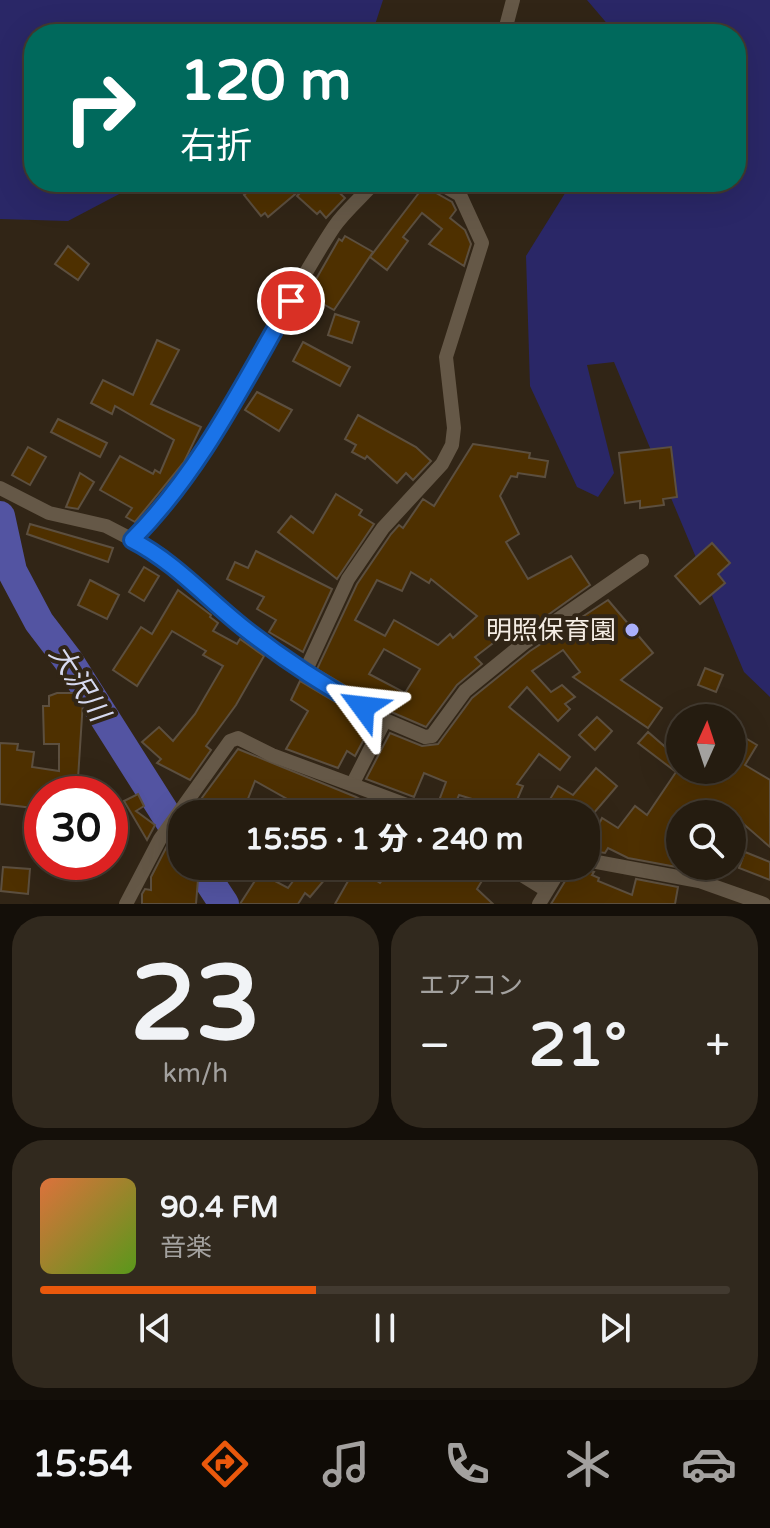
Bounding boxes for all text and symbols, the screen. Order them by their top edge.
text: 120 m [180,48,351,115]
icon: right [48,56,152,160]
text: 右折 [180,125,252,168]
pin [257,267,325,335]
icon: arrive [269,279,313,323]
place label: 明照保育園 [486,615,616,646]
marker: 明照保育園 [623,621,641,639]
water label: 大沢川 [42,639,118,730]
position arrow [321,665,405,749]
north arrow [666,704,746,784]
map controls [666,704,746,880]
speed limit sign: 30 [24,776,128,880]
button: search [666,800,746,880]
text: 15:55 · 1 分 · 240 m [245,821,523,858]
text: 23 [130,943,261,1068]
text: エアコン [419,970,523,1001]
text: 21° [529,1010,627,1082]
text: − [419,1020,450,1073]
text: + [705,1020,730,1073]
text: km/h [163,1058,228,1089]
text: 90.4 FM [160,1189,279,1226]
text: 音楽 [160,1232,212,1263]
icon: previous [133,1306,177,1350]
icon: pause [363,1306,407,1350]
icon: next [593,1306,637,1350]
icon: directions [197,1436,253,1492]
icon: music [318,1436,374,1492]
icon: phone [439,1436,495,1492]
icon: climate [560,1436,616,1492]
icon: car [681,1436,737,1492]
text: 15:54 [33,1443,132,1486]

